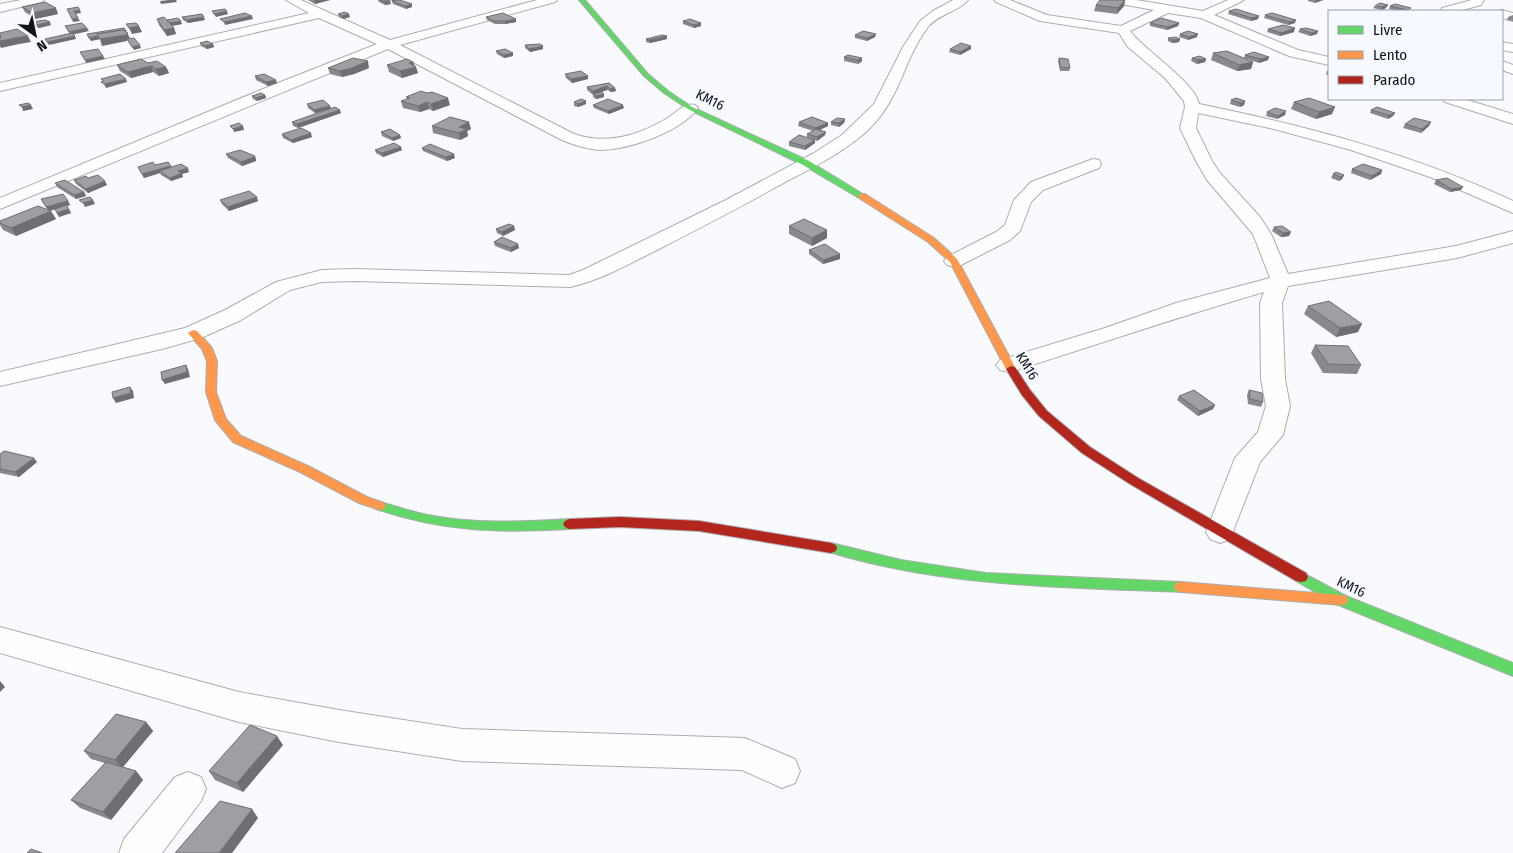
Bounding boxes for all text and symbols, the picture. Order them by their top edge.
north arrow [10,10,60,60]
legend [1328,10,1503,100]
text: Livre [1373,21,1402,39]
text: N [34,36,50,55]
text: Lento [1373,46,1407,64]
text: Parado [1373,71,1416,89]
street label: KM16 [693,86,727,114]
street label: KM16 [1012,349,1042,383]
street label: KM16 [1334,573,1368,601]

